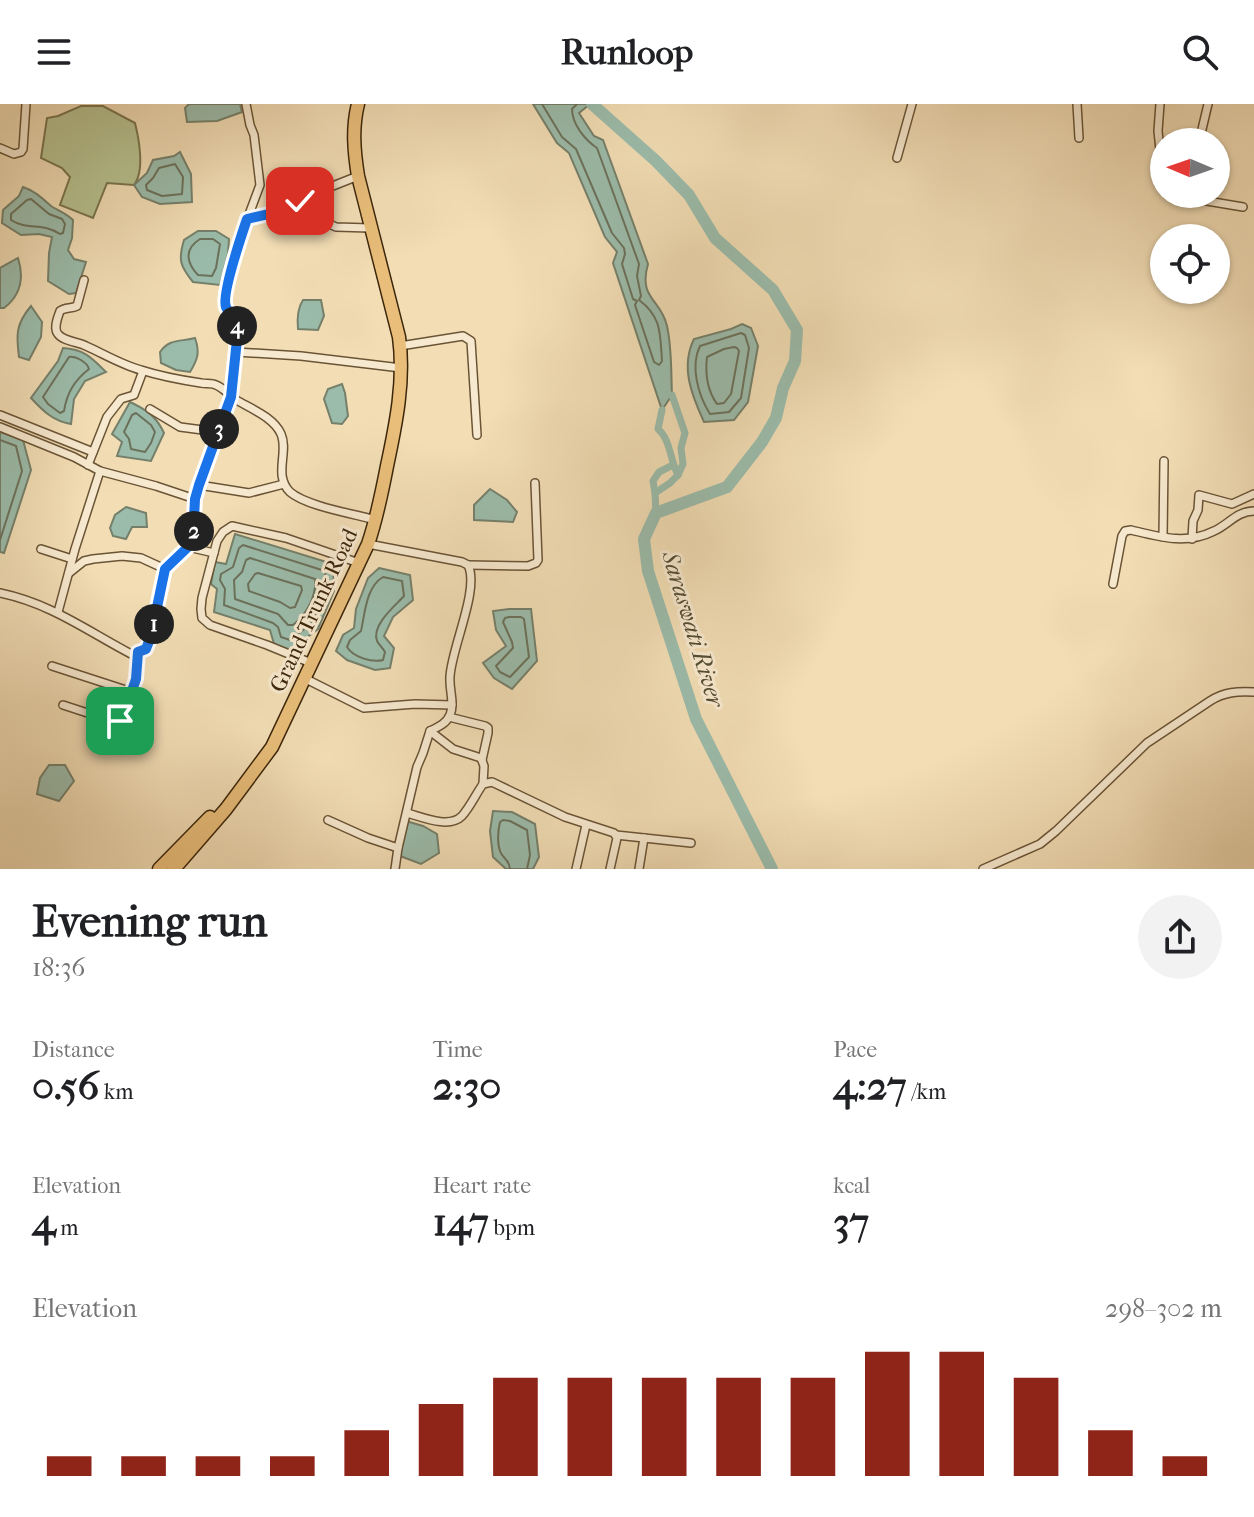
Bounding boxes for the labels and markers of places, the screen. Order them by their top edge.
pin [266,167,334,235]
pin: 4 [217,306,257,346]
pin: 3 [199,409,239,449]
pin: 2 [174,511,214,551]
pin: 1 [134,604,174,644]
pin [86,687,154,755]

